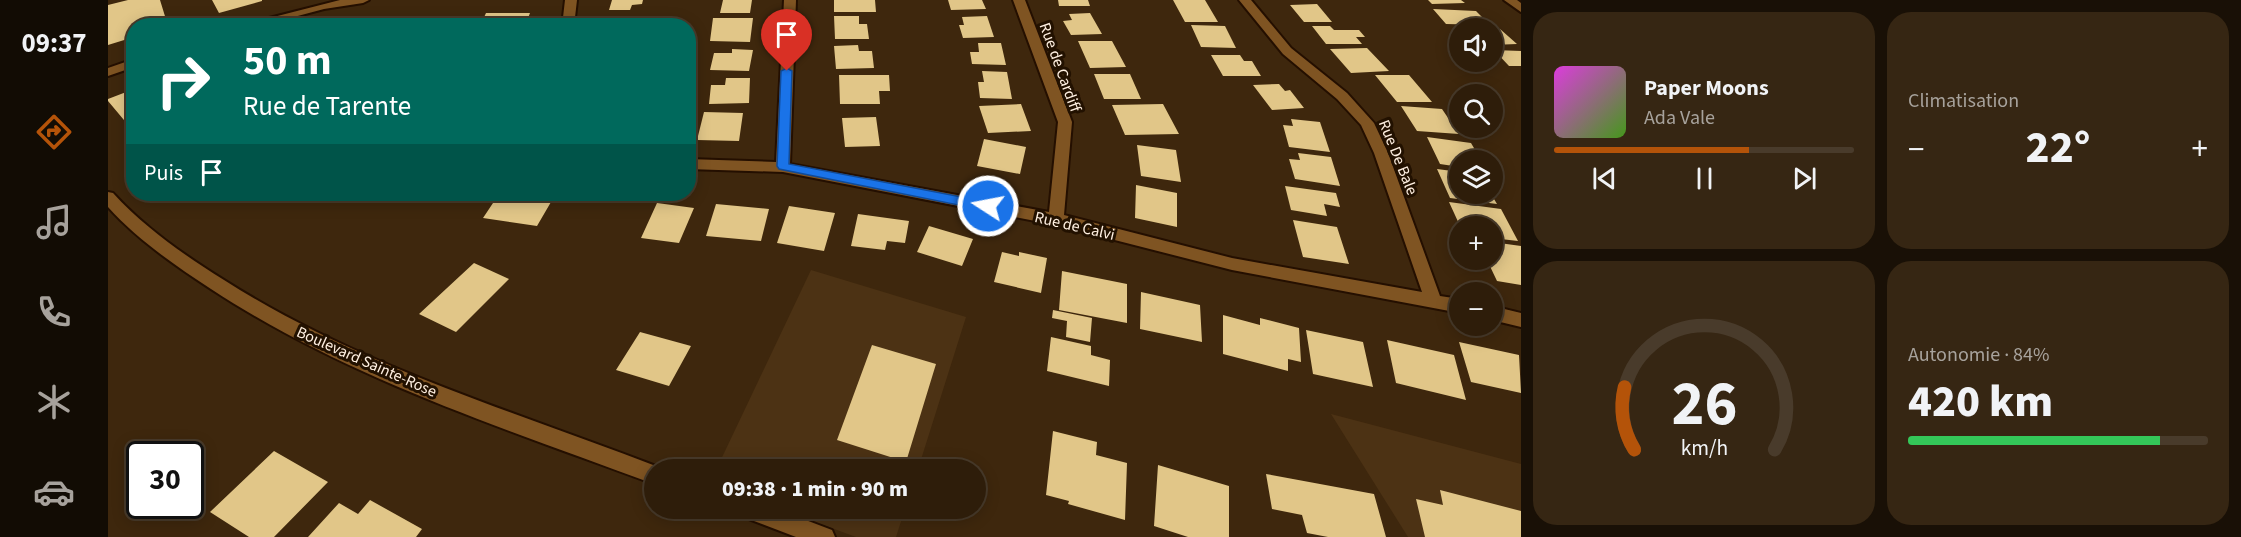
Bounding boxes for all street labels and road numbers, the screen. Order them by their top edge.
street label: Rue de Cardiff [1034,20,1087,116]
street label: Rue De Bale [1373,116,1423,198]
street label: Rue de Calvi [1033,206,1117,246]
street label: Boulevard Sainte-Rose [293,321,440,403]

